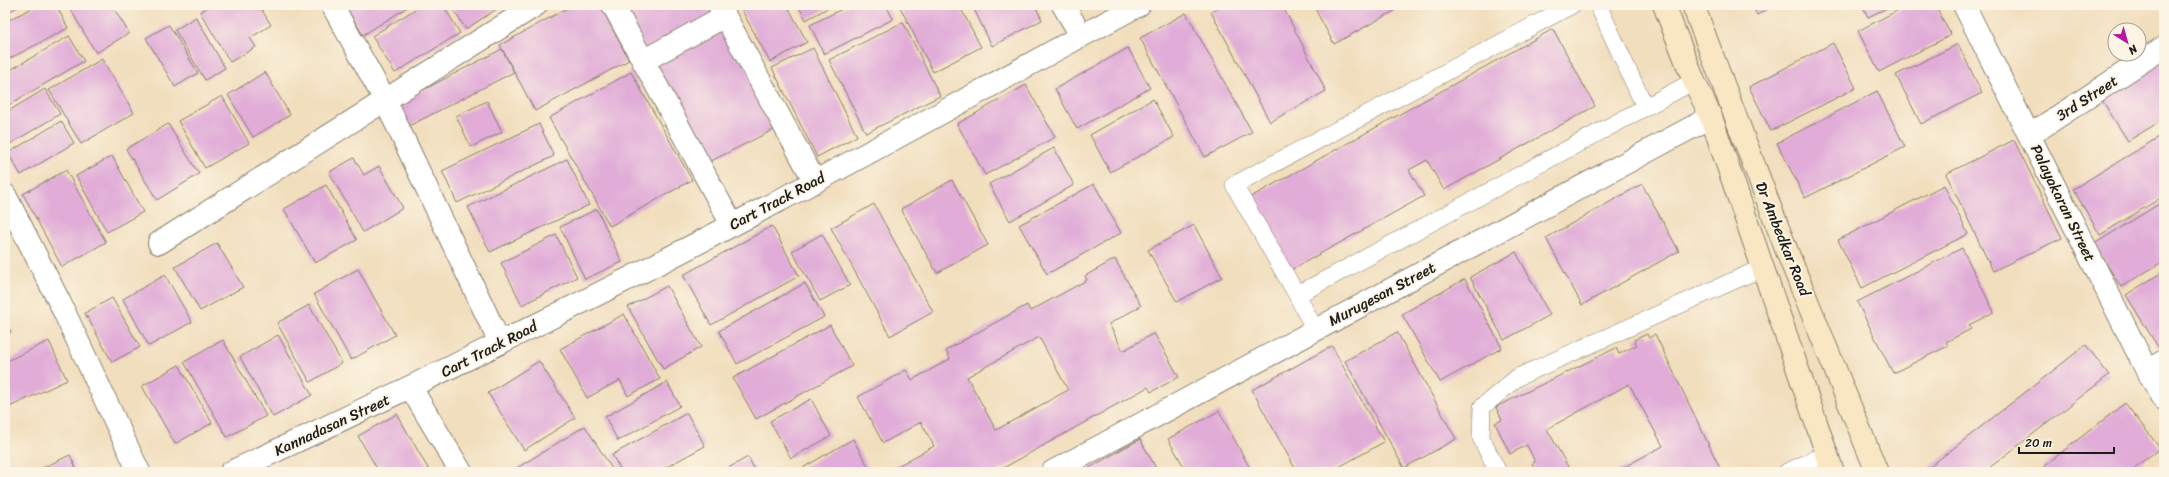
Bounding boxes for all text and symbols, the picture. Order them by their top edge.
north arrow [2107,22,2147,62]
text: N [2124,39,2142,60]
street label: 3rd Street [2051,68,2124,128]
street label: Palayakaran Street [2023,140,2103,267]
street label: Cart Track Road [724,164,831,237]
street label: Dr Ambedkar Road [1748,178,1818,301]
street label: Murugesan Street [1324,254,1441,333]
street label: Cart Track Road [436,313,543,385]
street label: Kannadasan Street [270,387,395,463]
scale bar [2019,429,2114,455]
text: 20 m [2025,432,2052,454]

